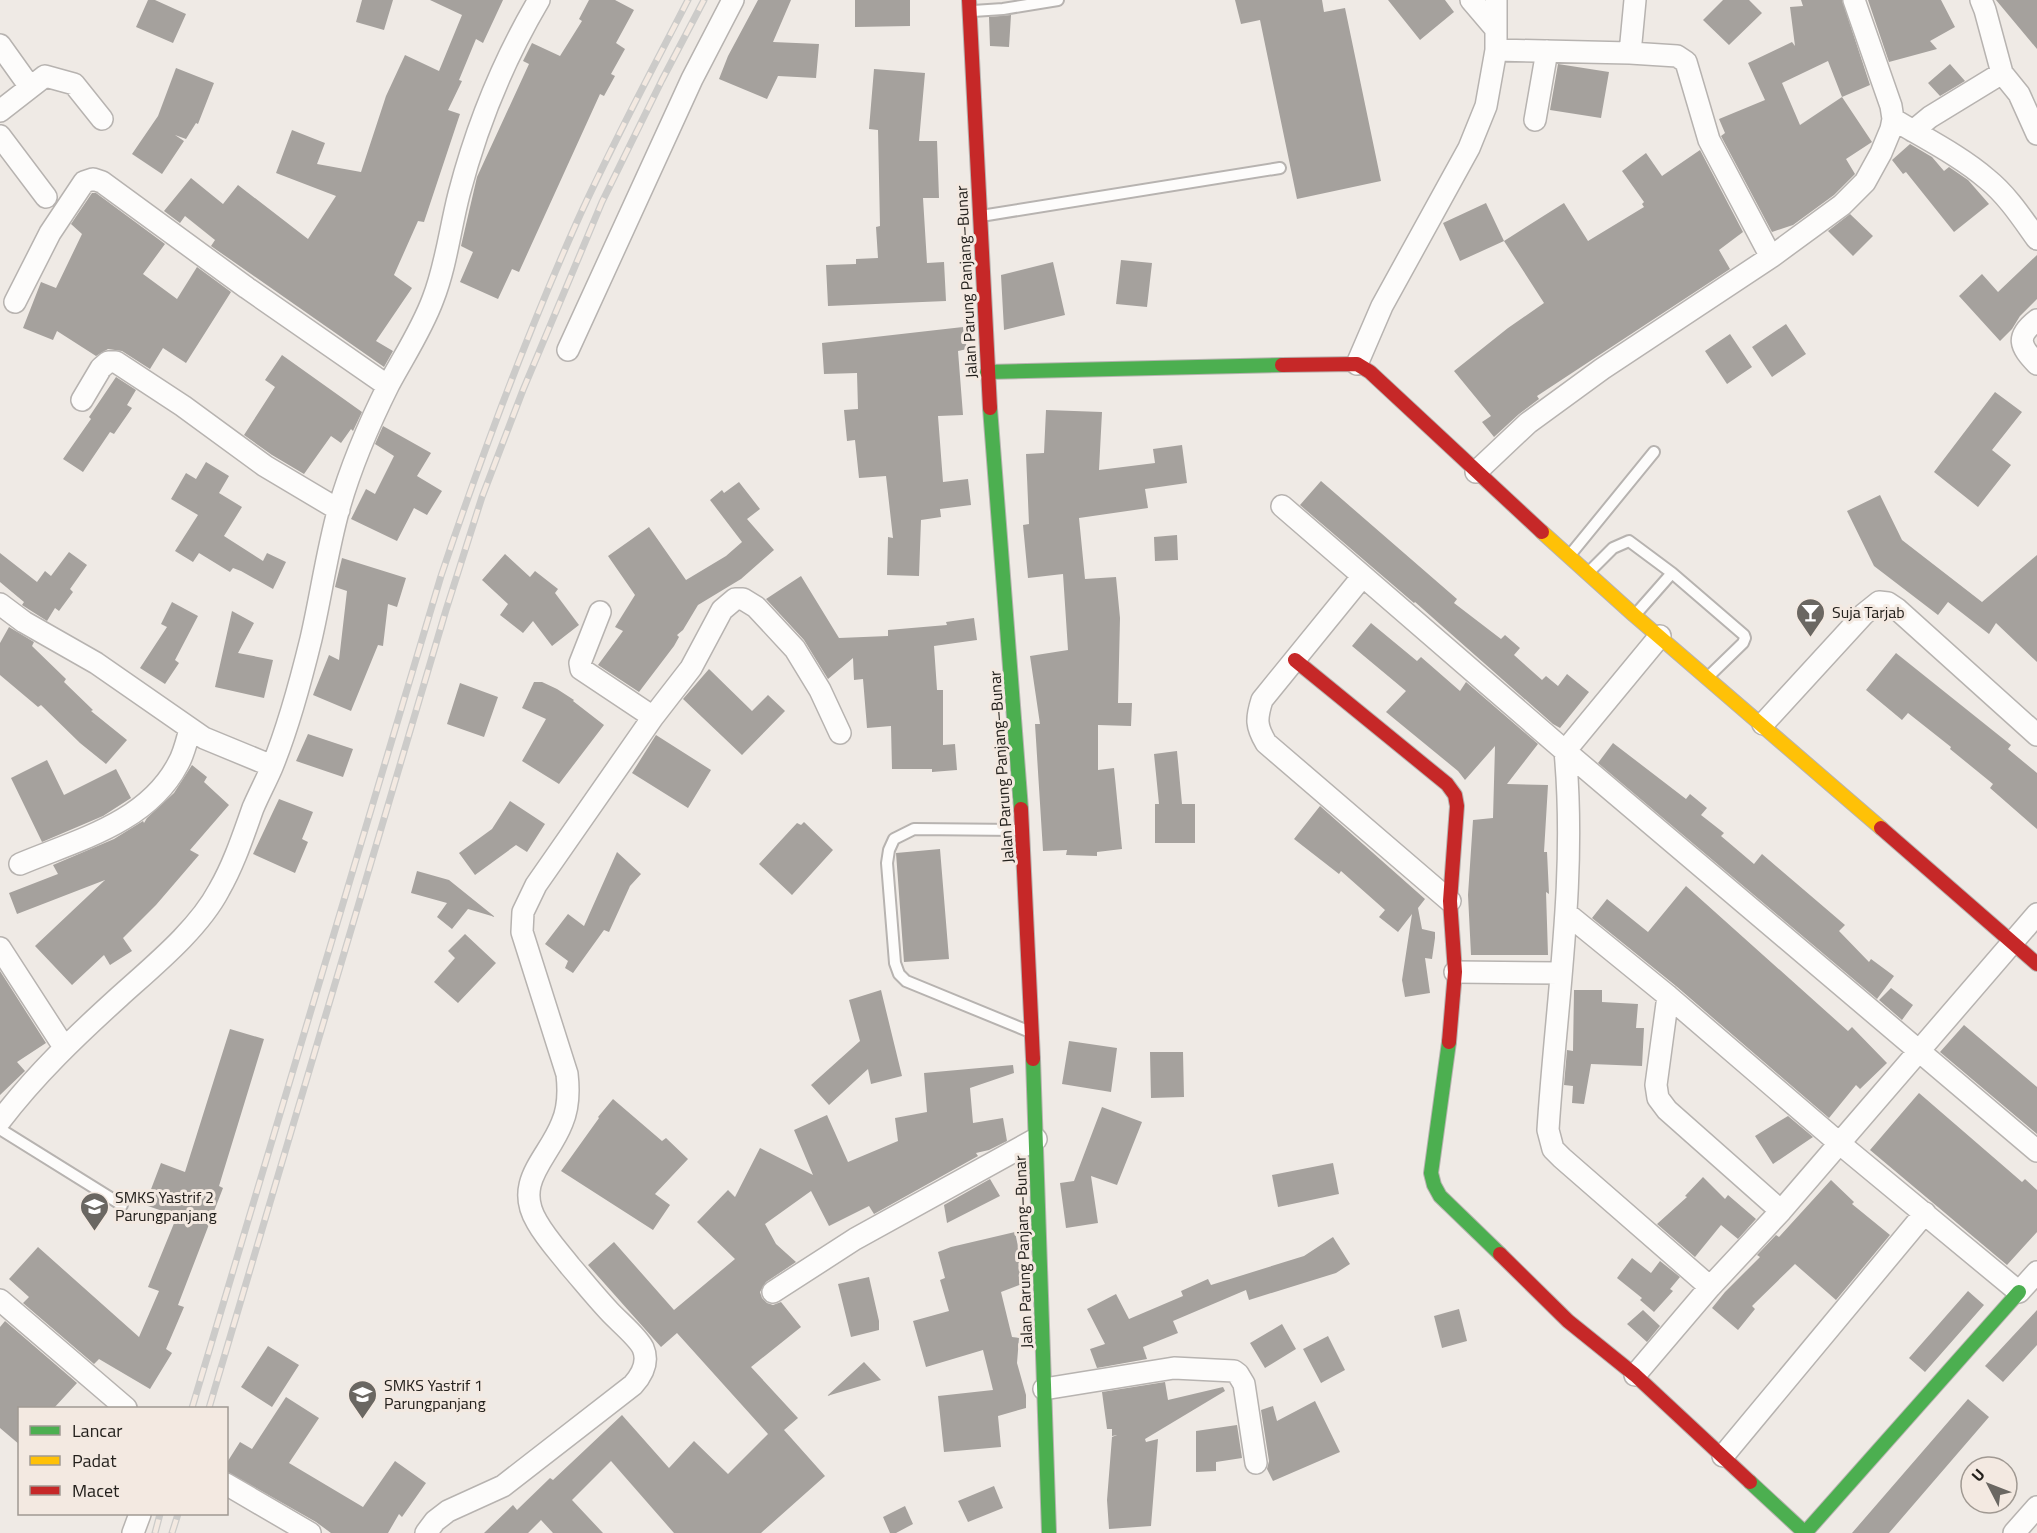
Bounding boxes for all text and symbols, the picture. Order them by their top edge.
street label: Jalan Parung Panjang–Bunar [949,185,983,379]
bar icon: Suja Tarjab [1795,596,1827,638]
place label: Suja Tarjab [1832,600,1905,624]
street label: Jalan Parung Panjang–Bunar [982,669,1020,864]
street label: Jalan Parung Panjang–Bunar [1008,1155,1038,1349]
place label: SMKS Yastrif 2 Parungpanjang [115,1185,217,1227]
school or university icon: SMKS Yastrif 2 Parungpanjang [78,1190,110,1232]
place label: SMKS Yastrif 1 Parungpanjang [384,1373,486,1415]
school or university icon: SMKS Yastrif 1 Parungpanjang [347,1378,379,1420]
legend [18,1407,228,1515]
text: Lancar [72,1417,122,1444]
text: Padat [72,1447,117,1474]
north arrow [1959,1455,2019,1515]
text: U [1965,1463,1990,1487]
text: Macet [72,1477,120,1504]

